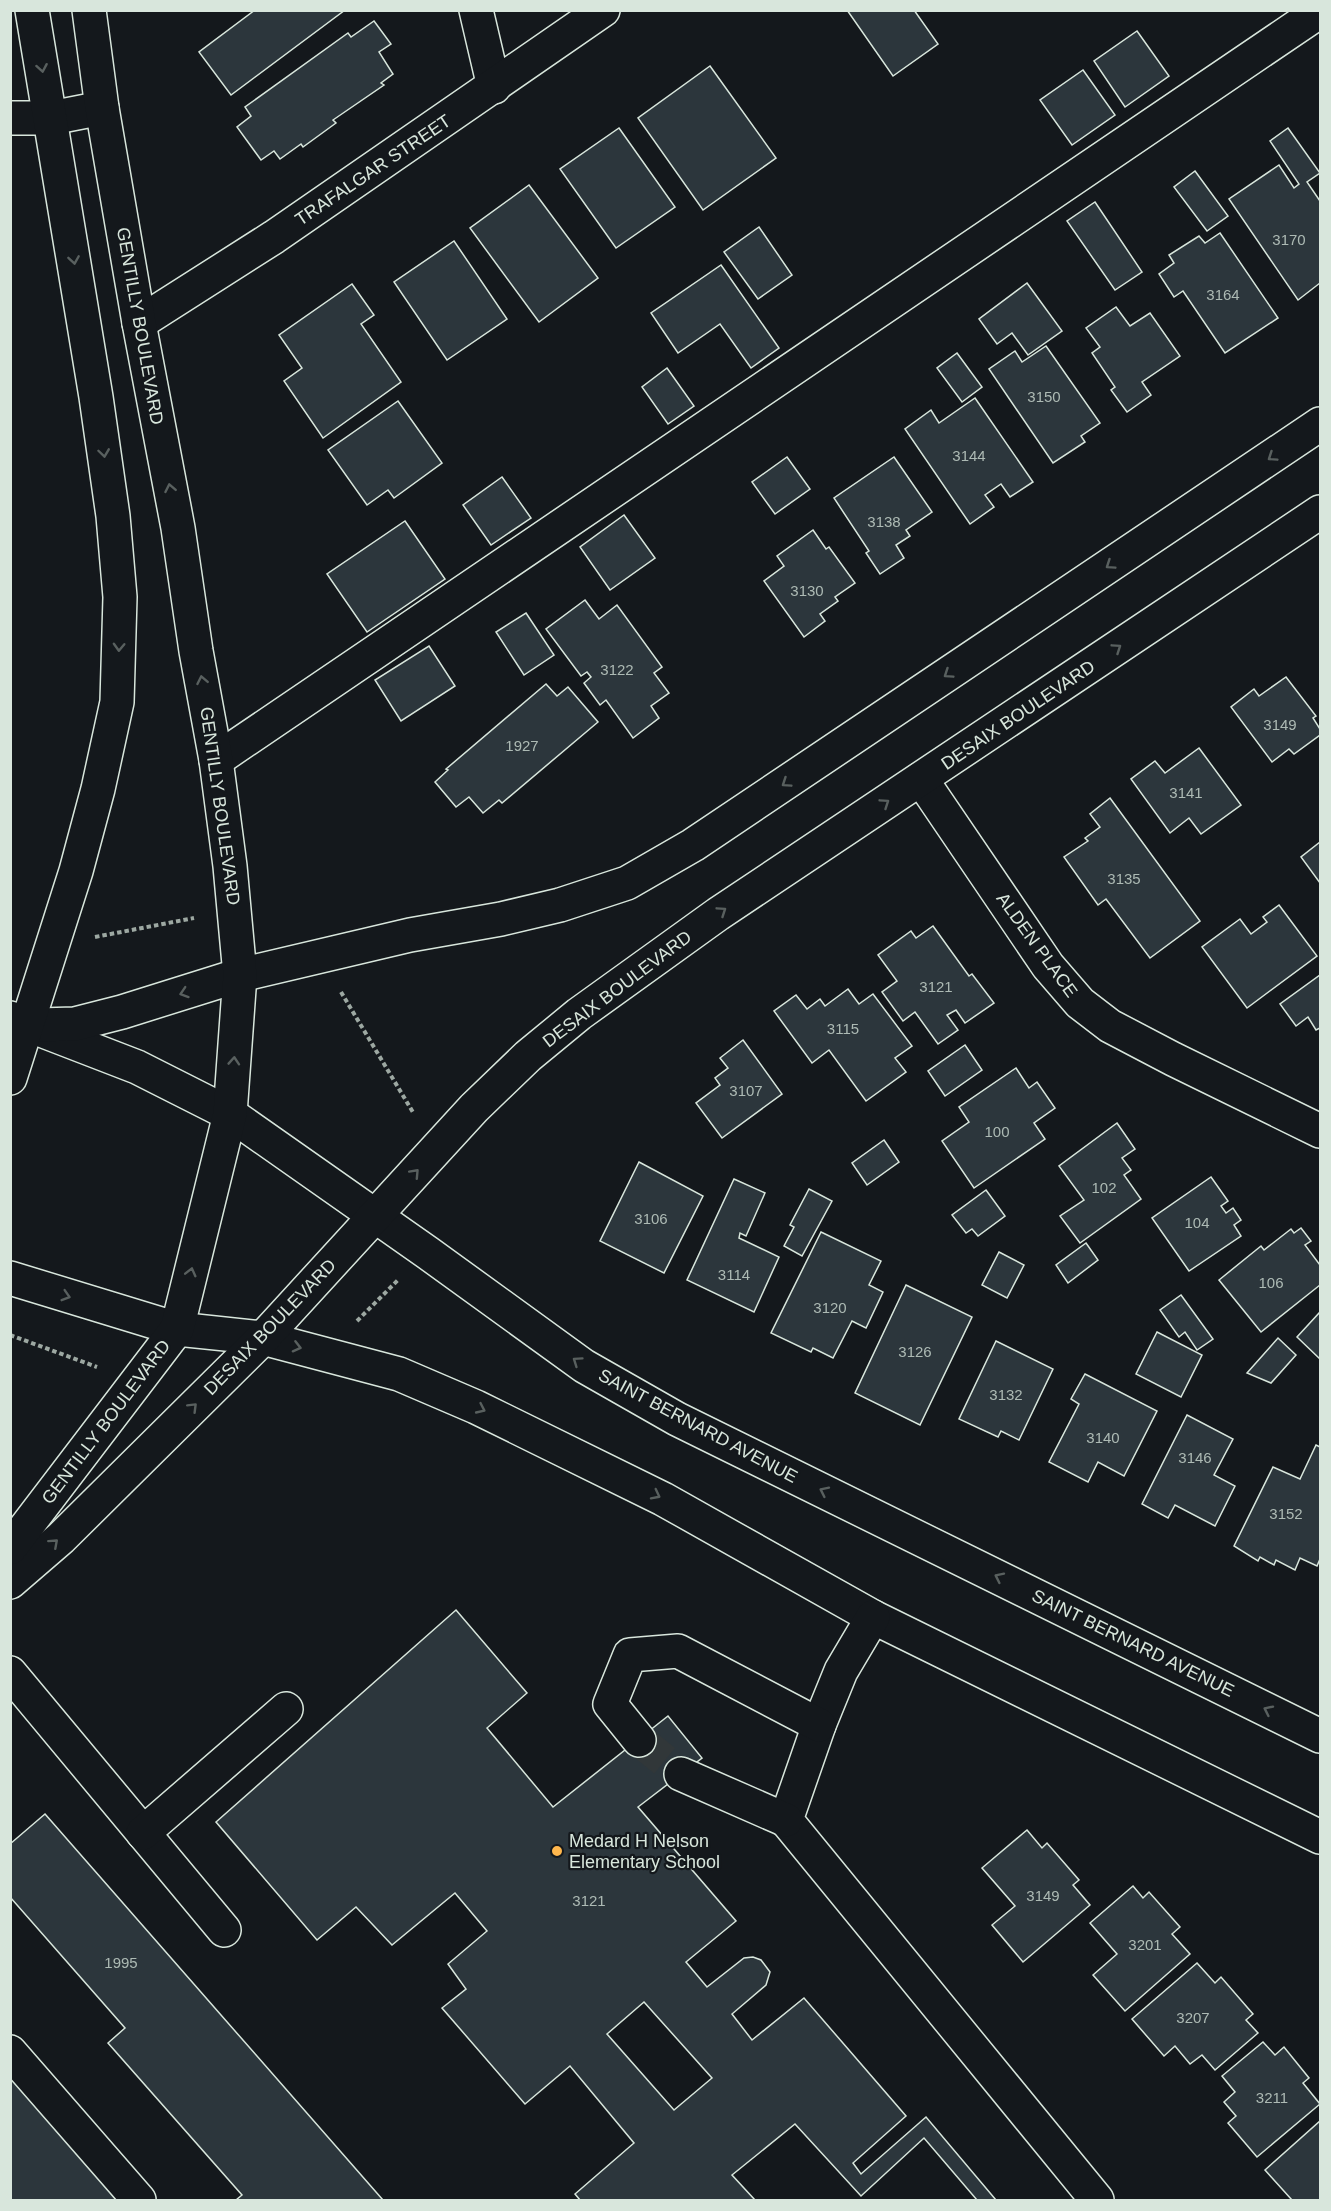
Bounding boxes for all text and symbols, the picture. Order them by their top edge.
one-way arrow [35,63,48,73]
street label: TRAFALGAR STREET [292,111,454,229]
street label: GENTILLY BOULEVARD [113,226,167,426]
house number: 3170 [1272,231,1306,248]
one-way arrow [68,256,80,265]
house number: 3164 [1206,286,1240,303]
house number: 3150 [1027,388,1061,405]
house number: 3144 [952,447,986,464]
one-way arrow [98,448,110,458]
one-way arrow [1268,450,1279,461]
one-way arrow [164,483,177,493]
house number: 3138 [867,513,901,530]
one-way arrow [1106,558,1116,570]
house number: 3130 [790,582,824,599]
one-way arrow [112,643,125,652]
one-way arrow [1110,645,1121,656]
street label: DESAIX BOULEVARD [937,656,1099,774]
house number: 3122 [600,661,634,678]
one-way arrow [944,667,955,678]
one-way arrow [196,676,209,686]
street label: GENTILLY BOULEVARD [196,706,244,906]
house number: 3149 [1263,716,1297,733]
house number: 1927 [505,737,539,754]
one-way arrow [782,776,793,787]
house number: 3141 [1169,784,1203,801]
one-way arrow [878,800,889,811]
house number: 3135 [1107,870,1141,887]
street label: ALDEN PLACE [992,889,1082,1001]
one-way arrow [715,907,726,918]
street label: DESAIX BOULEVARD [539,927,695,1051]
house number: 3121 [919,978,953,995]
one-way arrow [179,986,190,998]
house number: 3115 [827,1020,859,1037]
one-way arrow [227,1057,240,1066]
house number: 3107 [729,1082,763,1099]
house number: 100 [984,1123,1010,1140]
one-way arrow [407,1169,418,1180]
house number: 102 [1091,1179,1117,1196]
house number: 3106 [634,1210,668,1227]
house number: 104 [1184,1214,1210,1231]
street label: DESAIX BOULEVARD [200,1255,340,1399]
house number: 3114 [718,1266,750,1283]
one-way arrow [183,1268,196,1278]
house number: 106 [1258,1274,1284,1291]
one-way arrow [60,1289,71,1301]
house number: 3120 [813,1299,847,1316]
street label: GENTILLY BOULEVARD [38,1336,174,1508]
one-way arrow [291,1340,301,1352]
house number: 3126 [898,1343,932,1360]
one-way arrow [573,1357,584,1368]
street label: SAINT BERNARD AVENUE [595,1365,801,1487]
house number: 3132 [989,1386,1023,1403]
one-way arrow [474,1402,485,1414]
one-way arrow [186,1403,197,1413]
house number: 3140 [1086,1429,1120,1446]
house number: 3146 [1178,1449,1212,1466]
one-way arrow [820,1487,831,1498]
one-way arrow [650,1488,661,1500]
house number: 3152 [1269,1505,1303,1522]
one-way arrow [47,1539,58,1550]
one-way arrow [995,1573,1006,1584]
street label: SAINT BERNARD AVENUE [1029,1585,1237,1701]
one-way arrow [1264,1706,1274,1717]
place label: Medard H Nelson Elementary School [569,1831,720,1872]
marker: Medard H Nelson Elementary School [550,1844,564,1858]
house number: 3149 [1026,1887,1060,1904]
house number: 3121 [572,1892,606,1909]
house number: 3201 [1128,1936,1162,1953]
house number: 1995 [104,1954,138,1971]
house number: 3207 [1176,2009,1210,2026]
house number: 3211 [1256,2089,1288,2106]

